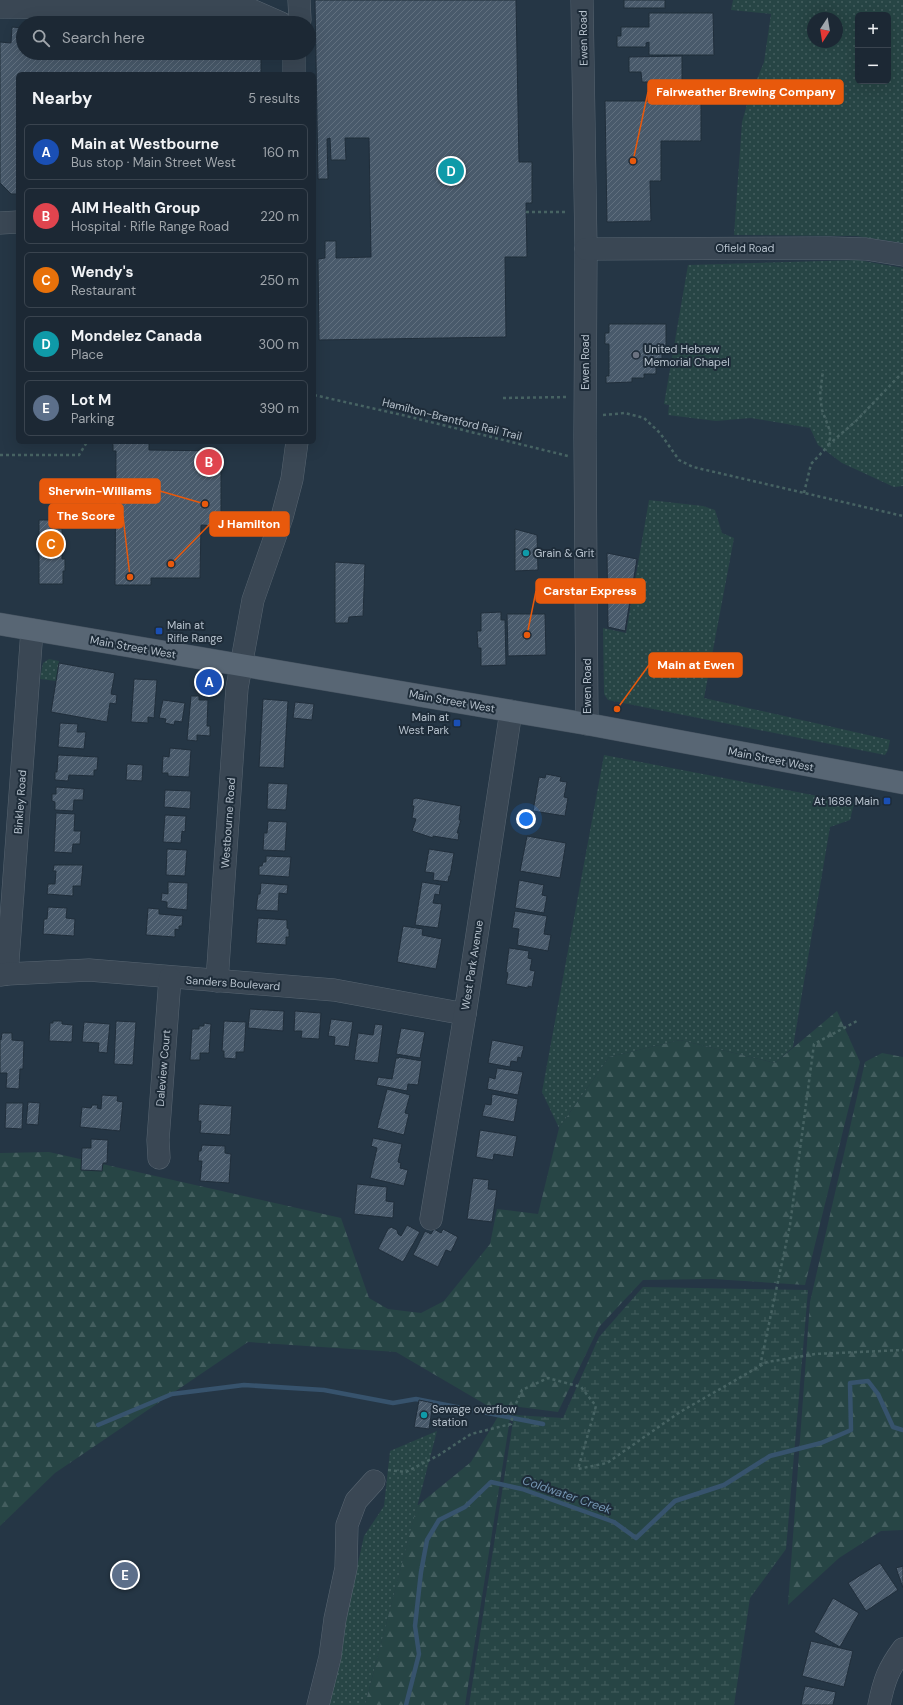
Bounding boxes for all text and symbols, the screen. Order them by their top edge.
street label: Ewen Road [576,10,590,66]
north arrow [807,12,843,48]
map controls [855,12,891,84]
button: + [855,12,891,48]
search box [16,16,316,60]
icon: search [30,27,52,49]
text: Search here [62,28,145,48]
button: − [855,48,891,84]
callout: Fairweather Brewing Company [648,80,843,104]
text: Fairweather Brewing Company [656,84,837,100]
text: Nearby [32,87,92,109]
text: 5 results [248,90,300,107]
text: Main at Westbourne [71,134,219,154]
text: A [41,144,51,161]
text: 160 m [263,144,299,161]
text: Bus stop · Main Street West [71,154,236,171]
pin: D [438,156,464,186]
text: AIM Health Group [71,198,200,218]
text: B [42,208,50,225]
text: 220 m [260,208,299,225]
text: Hospital · Rifle Range Road [71,218,229,235]
street label: Ofield Road [716,241,775,255]
text: Wendy's [71,262,134,282]
text: C [41,272,51,289]
text: 250 m [260,272,299,289]
text: Restaurant [71,282,136,299]
text: Mondelez Canada [71,326,202,346]
street label: Ewen Road [578,334,592,390]
text: D [41,336,51,353]
text: 300 m [258,336,299,353]
place label: United Hebrew Memorial Chapel [644,342,730,369]
text: Place [71,346,103,363]
marker: United Hebrew Memorial Chapel [631,350,641,360]
text: Lot M [71,390,111,410]
street label: Hamilton-Brantford Rail Trail [381,395,523,443]
text: E [42,400,50,417]
text: 390 m [260,400,299,417]
text: Parking [71,410,115,427]
pin: B [196,447,222,477]
callout: Sherwin-Williams [40,479,160,503]
text: Sherwin-Williams [48,483,152,499]
callout: The Score [49,504,123,528]
text: The Score [57,508,115,524]
callout: J Hamilton [210,512,289,536]
text: J Hamilton [218,516,280,532]
pin: C [38,529,64,559]
place label: Grain & Grit [534,546,595,560]
marker: Grain & Grit [521,548,531,558]
callout: Carstar Express [536,579,645,603]
text: Carstar Express [543,583,637,599]
place label: Main at Rifle Range [167,618,222,645]
marker: Main at Rifle Range [154,626,164,636]
street label: Main Street West [89,633,177,661]
callout: Main at Ewen [649,653,742,677]
text: Main at Ewen [657,657,735,673]
street label: Ewen Road [580,658,594,714]
pin: A [196,667,222,697]
street label: Main Street West [408,687,496,715]
place label: Main at West Park [398,710,449,737]
marker: Main at West Park [452,718,462,728]
street label: Main Street West [727,744,815,774]
street label: Binkley Road [11,769,29,835]
street label: Westbourne Road [218,777,238,869]
place label: At 1686 Main [814,794,879,808]
marker: At 1686 Main [882,796,892,806]
your location [516,809,536,829]
street label: West Park Avenue [458,919,486,1011]
street label: Sanders Boulevard [185,973,281,993]
street label: Daleview Court [153,1029,173,1107]
place label: Sewage overflow station [432,1402,517,1429]
marker: Sewage overflow station [419,1410,429,1420]
water label: Coldwater Creek [520,1472,615,1518]
pin: E [112,1560,138,1590]

